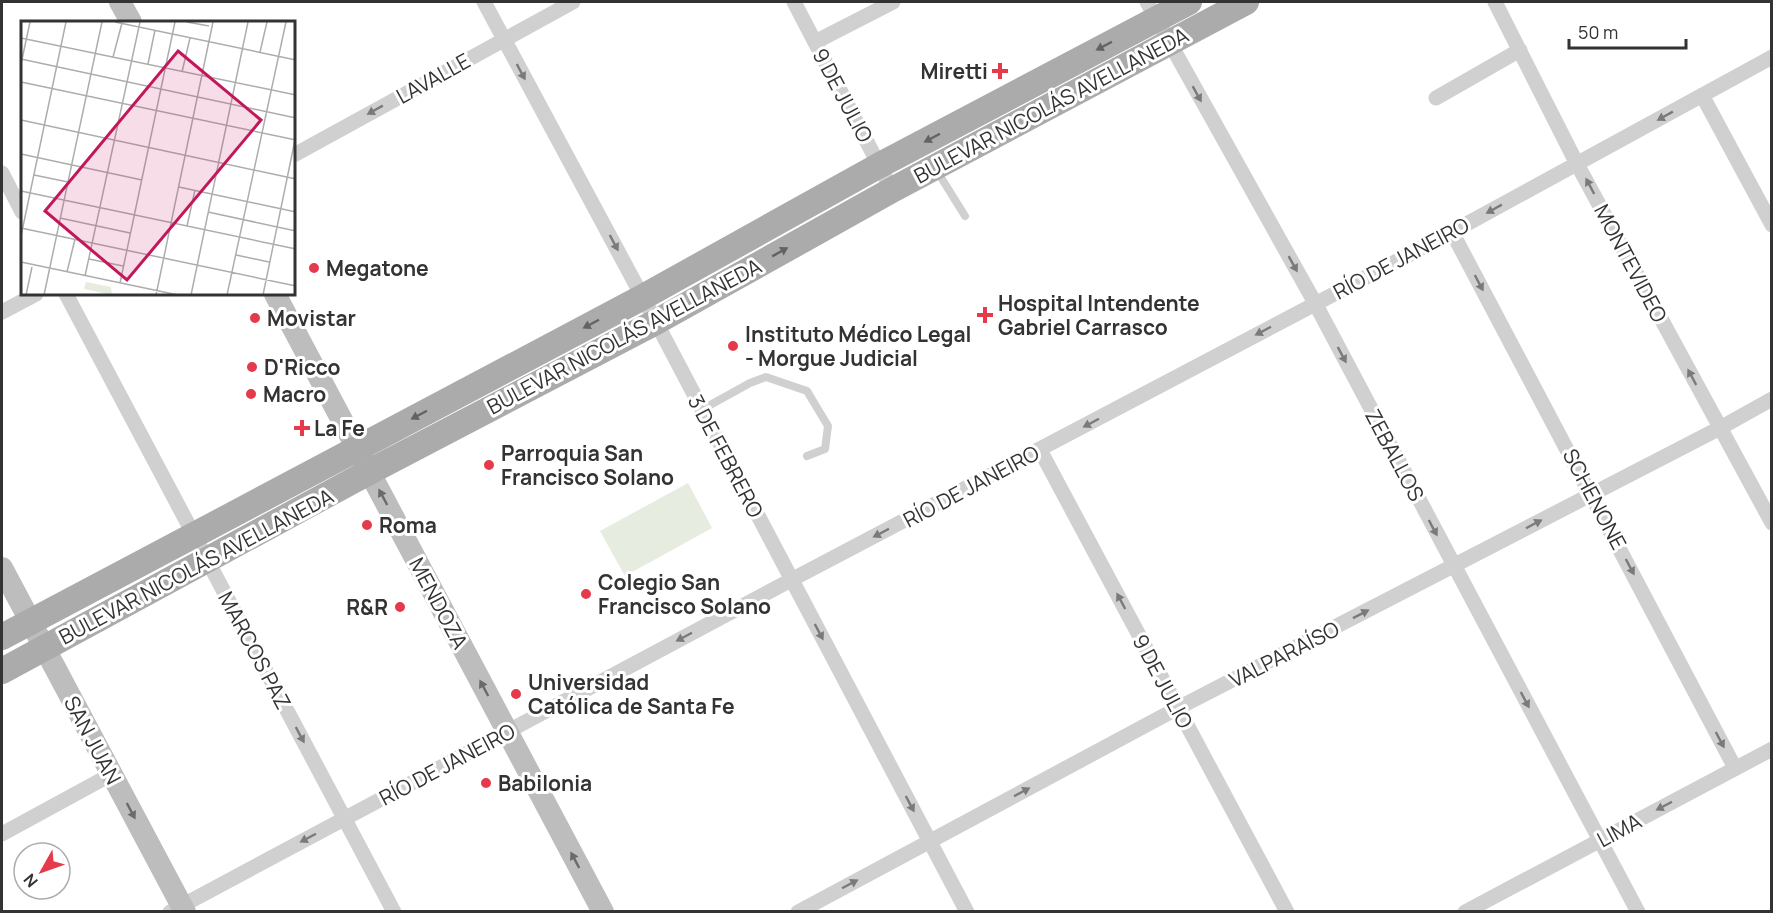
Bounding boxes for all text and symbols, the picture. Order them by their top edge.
scale bar [1569,12,1686,50]
text: 50 m [1578,20,1618,44]
inset map [21,21,296,296]
street label: BULEVAR NICOLÁS AVELLANEDA [909,21,1193,189]
one-way arrow [1096,42,1113,51]
street label: 9 DE JULIO [807,43,879,147]
street label: LAVALLE [391,46,475,110]
place label: Miretti [921,57,988,85]
one-way arrow [516,63,526,80]
marker: Miretti [993,64,1007,78]
one-way arrow [1192,86,1202,103]
one-way arrow [366,105,383,115]
one-way arrow [1656,111,1673,121]
one-way arrow [923,133,940,143]
one-way arrow [1585,178,1595,195]
street label: MONTEVIDEO [1588,199,1674,327]
one-way arrow [1485,204,1502,214]
street label: RÍO DE JANEIRO [1328,210,1474,306]
one-way arrow [609,235,619,252]
one-way arrow [772,247,789,257]
street label: BULEVAR NICOLÁS AVELLANEDA [482,252,766,420]
place label: Megatone [326,254,429,282]
one-way arrow [1287,256,1298,272]
marker: Megatone [307,261,321,275]
one-way arrow [1475,275,1484,292]
place label: Hospital Intendente Gabriel Carrasco [998,289,1200,341]
place label: Movistar [267,304,356,332]
marker: Hospital Intendente Gabriel Carrasco [976,306,994,324]
marker: Movistar [248,311,262,325]
one-way arrow [582,319,600,329]
place label: Instituto Médico Legal - Morgue Judicial [745,320,971,372]
one-way arrow [1254,326,1271,336]
marker: Instituto Médico Legal - Morgue Judicial [726,339,740,353]
one-way arrow [1337,347,1347,364]
place label: D'Ricco [264,353,340,381]
marker: D'Ricco [245,360,259,374]
one-way arrow [1687,368,1697,385]
place label: Macro [263,380,326,408]
marker: Macro [244,387,258,401]
street label: 3 DE FEBRERO [682,390,770,522]
street label: ZEBALLOS [1359,404,1431,506]
one-way arrow [410,410,427,420]
place label: La Fe [314,414,365,442]
one-way arrow [1082,418,1099,428]
marker: La Fe [295,421,309,435]
street label: RÍO DE JANEIRO [898,438,1044,534]
place label: Parroquia San Francisco Solano [501,439,674,491]
street label: SCHENONE [1557,444,1633,554]
marker: Parroquia San Francisco Solano [482,458,496,472]
street label: BULEVAR NICOLÁS AVELLANEDA [54,482,338,650]
one-way arrow [378,488,388,505]
place label: Roma [379,511,437,539]
marker: Roma [360,518,374,532]
one-way arrow [1428,519,1438,536]
one-way arrow [1525,520,1542,529]
one-way arrow [872,528,889,538]
street label: MENDOZA [403,553,475,653]
one-way arrow [1625,559,1635,576]
place label: Colegio San Francisco Solano [598,568,771,620]
street label: MARCOS PAZ [212,586,298,714]
marker: Colegio San Francisco Solano [579,587,593,601]
place label: R&R [346,593,388,621]
one-way arrow [1116,593,1126,610]
marker: R&R [393,600,407,614]
one-way arrow [1352,610,1369,619]
street label: VALPARAÍSO [1224,614,1344,694]
one-way arrow [814,623,824,640]
street label: 9 DE JULIO [1127,629,1199,733]
one-way arrow [675,632,692,642]
place label: Universidad Católica de Santa Fe [528,668,735,720]
one-way arrow [479,679,489,696]
marker: Universidad Católica de Santa Fe [509,687,523,701]
street label: SAN JUAN [58,691,128,789]
one-way arrow [1520,691,1530,708]
street label: RÍO DE JANEIRO [374,716,520,812]
one-way arrow [295,726,305,743]
one-way arrow [1716,731,1725,748]
place label: Babilonia [498,769,592,797]
marker: Babilonia [479,776,493,790]
one-way arrow [1013,787,1030,797]
one-way arrow [905,795,915,812]
one-way arrow [1656,801,1673,811]
one-way arrow [126,802,136,819]
street label: LIMA [1592,807,1646,853]
one-way arrow [300,833,317,843]
north arrow [12,841,72,901]
one-way arrow [570,851,580,868]
text: N [18,869,43,892]
one-way arrow [841,879,858,889]

